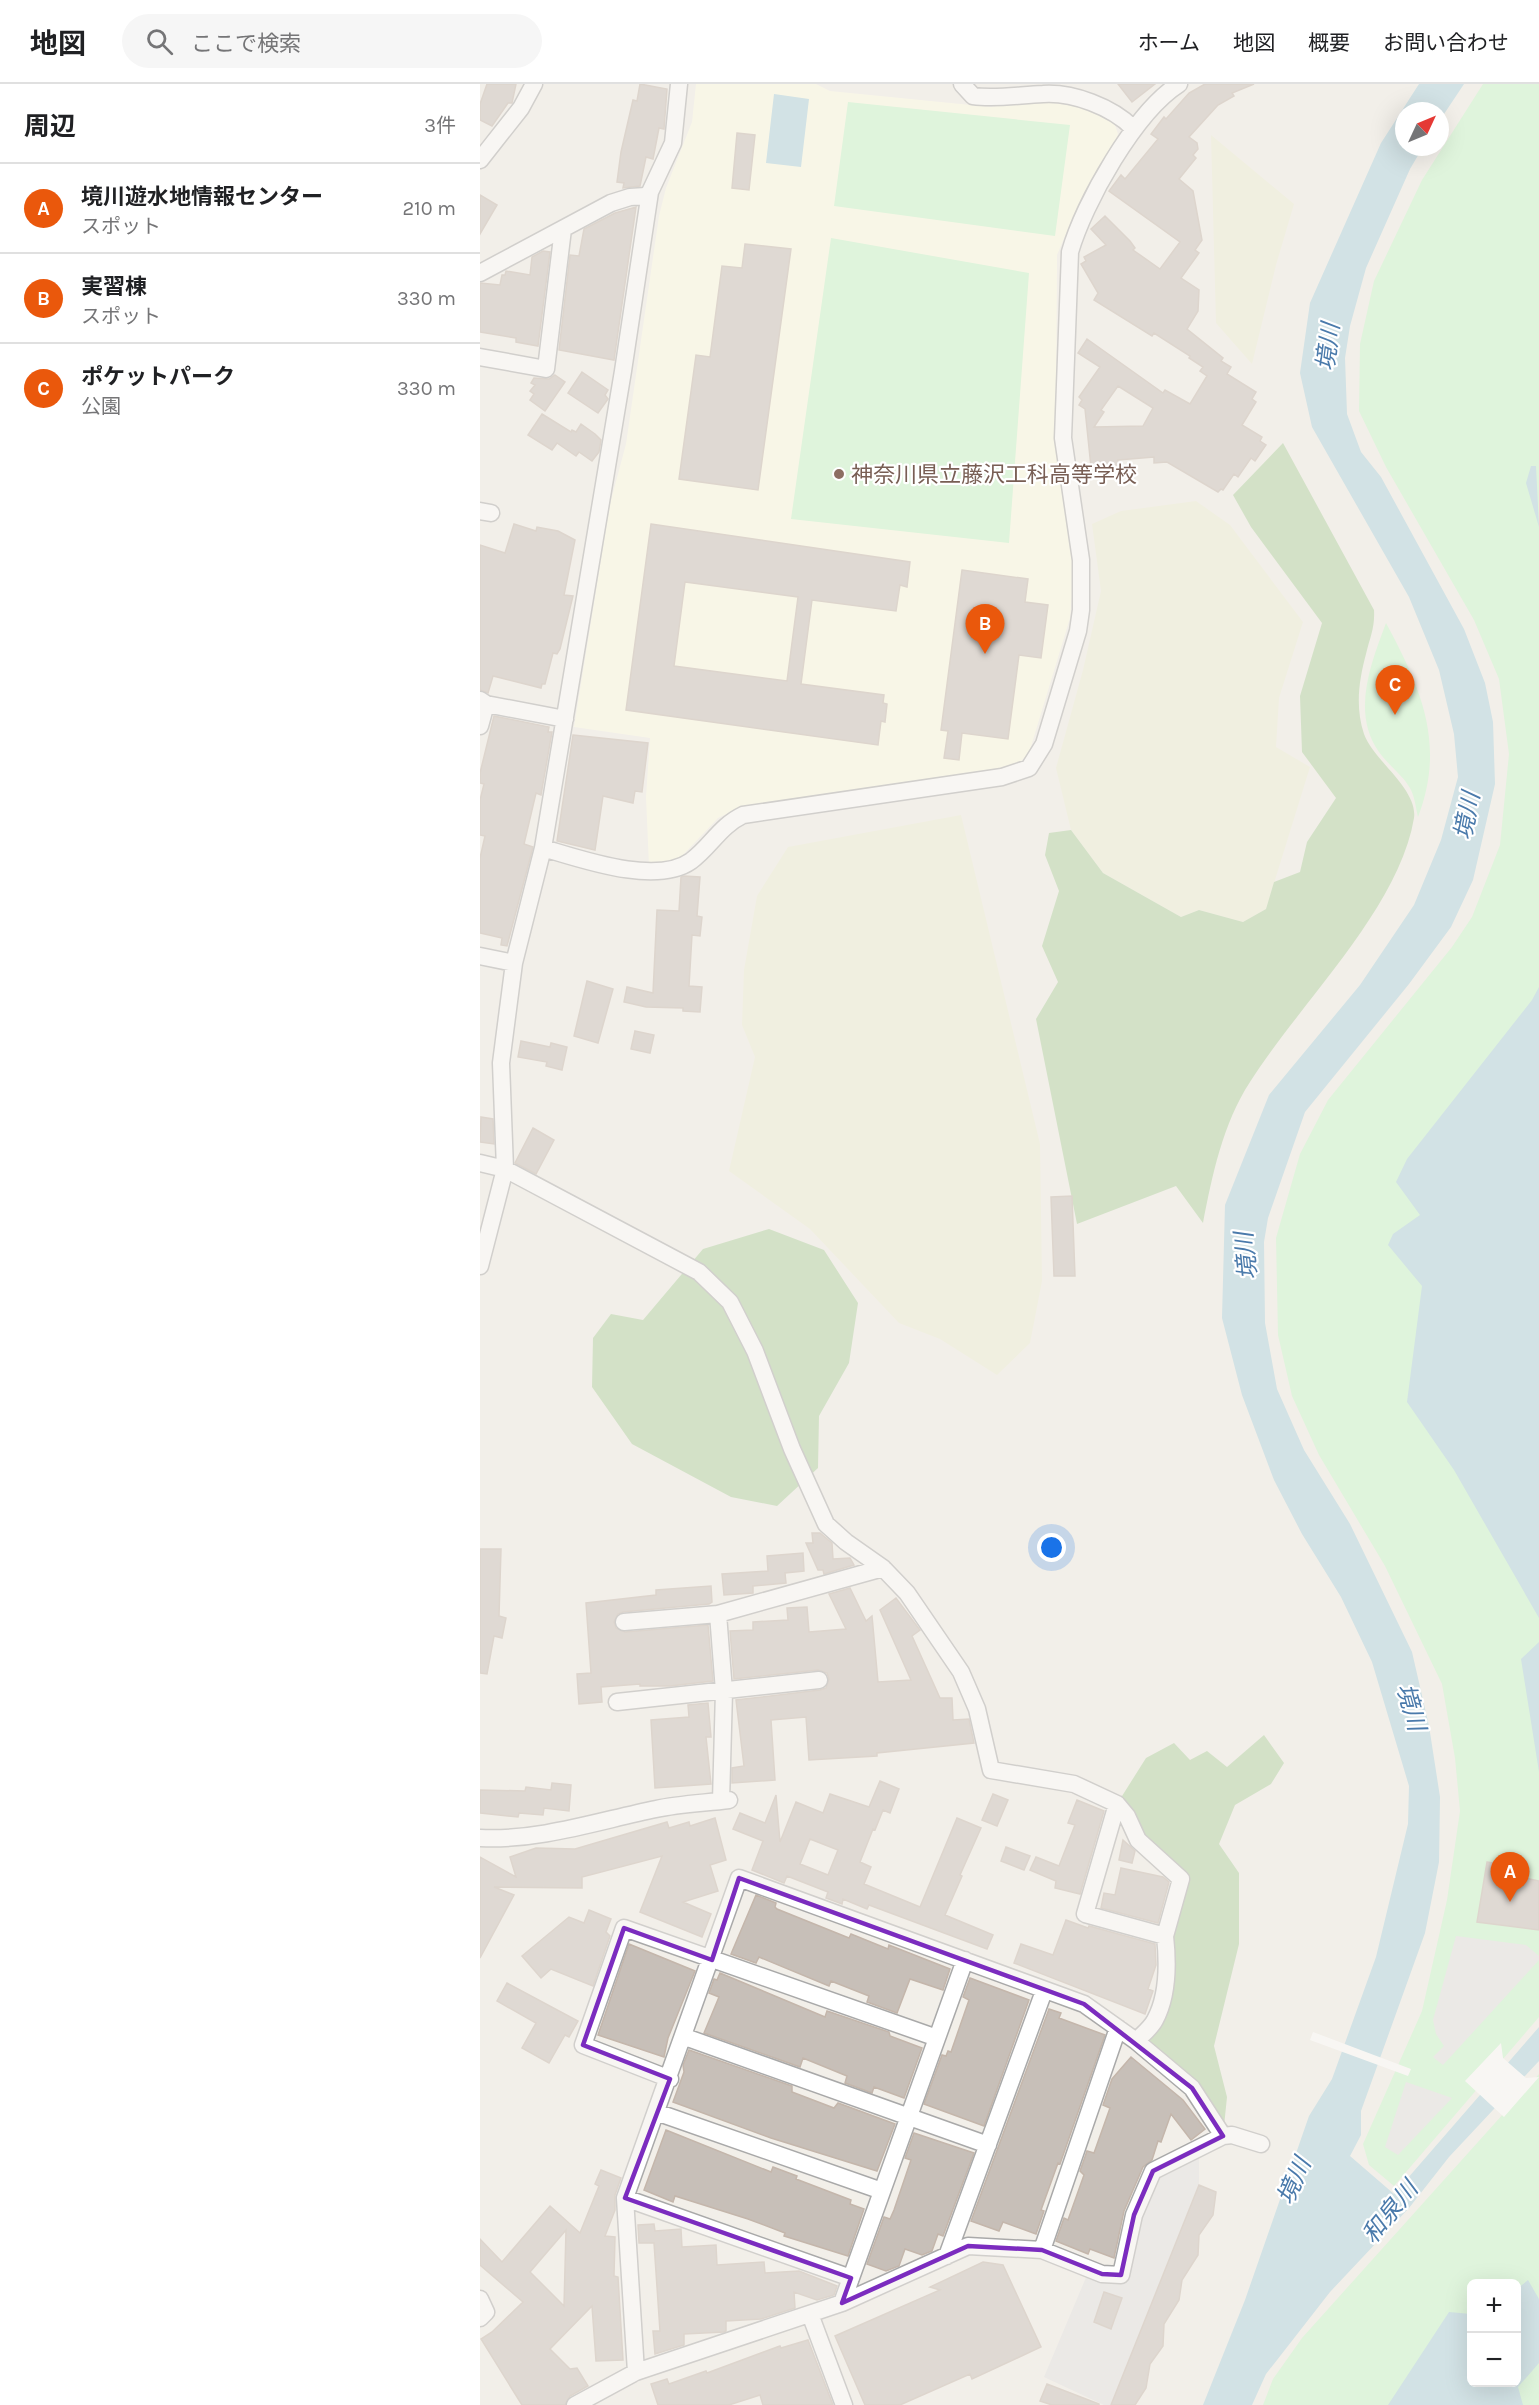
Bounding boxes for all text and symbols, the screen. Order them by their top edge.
search box [122,14,542,68]
icon: search [143,25,176,58]
text: 地図 [30,27,86,60]
text: ここで検索 [191,31,301,57]
text: ホーム [1138,31,1200,55]
text: 地図 [1233,31,1275,55]
text: 概要 [1308,31,1350,55]
text: お問い合わせ [1383,31,1509,55]
north arrow [1395,102,1449,156]
text: 周辺 [24,111,76,142]
text: 3件 [424,114,456,137]
text: 境川遊水地情報センター [81,184,323,210]
text: A [37,197,50,220]
text: 210 m [402,197,456,220]
text: スポット [81,215,161,238]
text: 実習棟 [81,274,147,300]
text: B [37,287,50,310]
text: 330 m [397,287,456,310]
text: スポット [81,305,161,328]
water label: 境川 [1311,318,1345,373]
text: ポケットパーク [81,364,235,390]
text: C [37,377,50,400]
text: 330 m [397,377,456,400]
text: 公園 [81,395,121,418]
place label: 神奈川県立藤沢工科高等学校 [851,462,1137,488]
marker: 神奈川県立藤沢工科高等学校 [832,467,846,481]
pin: B [966,604,1004,654]
pin: C [1376,666,1414,715]
water label: 境川 [1449,787,1486,842]
water label: 境川 [1229,1228,1262,1281]
your location [1037,1533,1066,1562]
water label: 境川 [1391,1680,1432,1737]
pin: A [1490,1852,1530,1902]
water label: 境川 [1271,2151,1318,2209]
water label: 和泉川 [1356,2173,1425,2249]
map controls [1467,2279,1521,2387]
button: + [1467,2279,1521,2333]
button: − [1467,2333,1521,2387]

